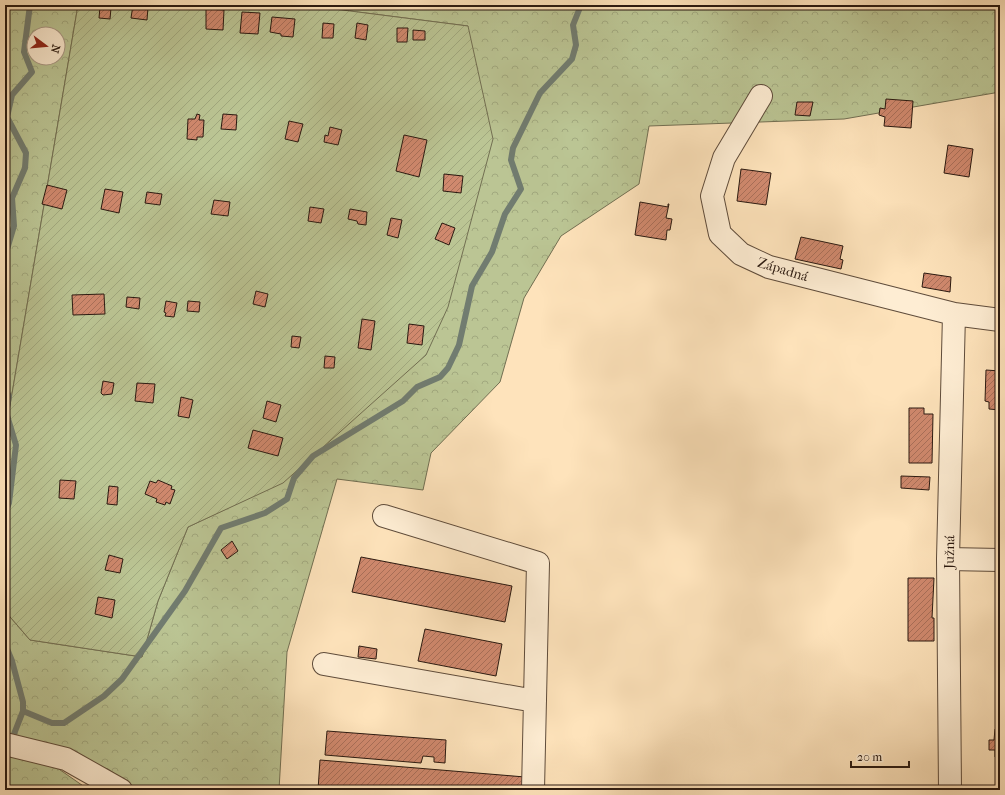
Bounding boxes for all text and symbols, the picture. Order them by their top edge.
north arrow [26,26,66,66]
text: N [48,43,63,55]
street label: Západná [755,254,811,285]
street label: Južná [941,534,958,570]
scale bar [851,743,909,769]
text: 20 m [857,750,882,764]

